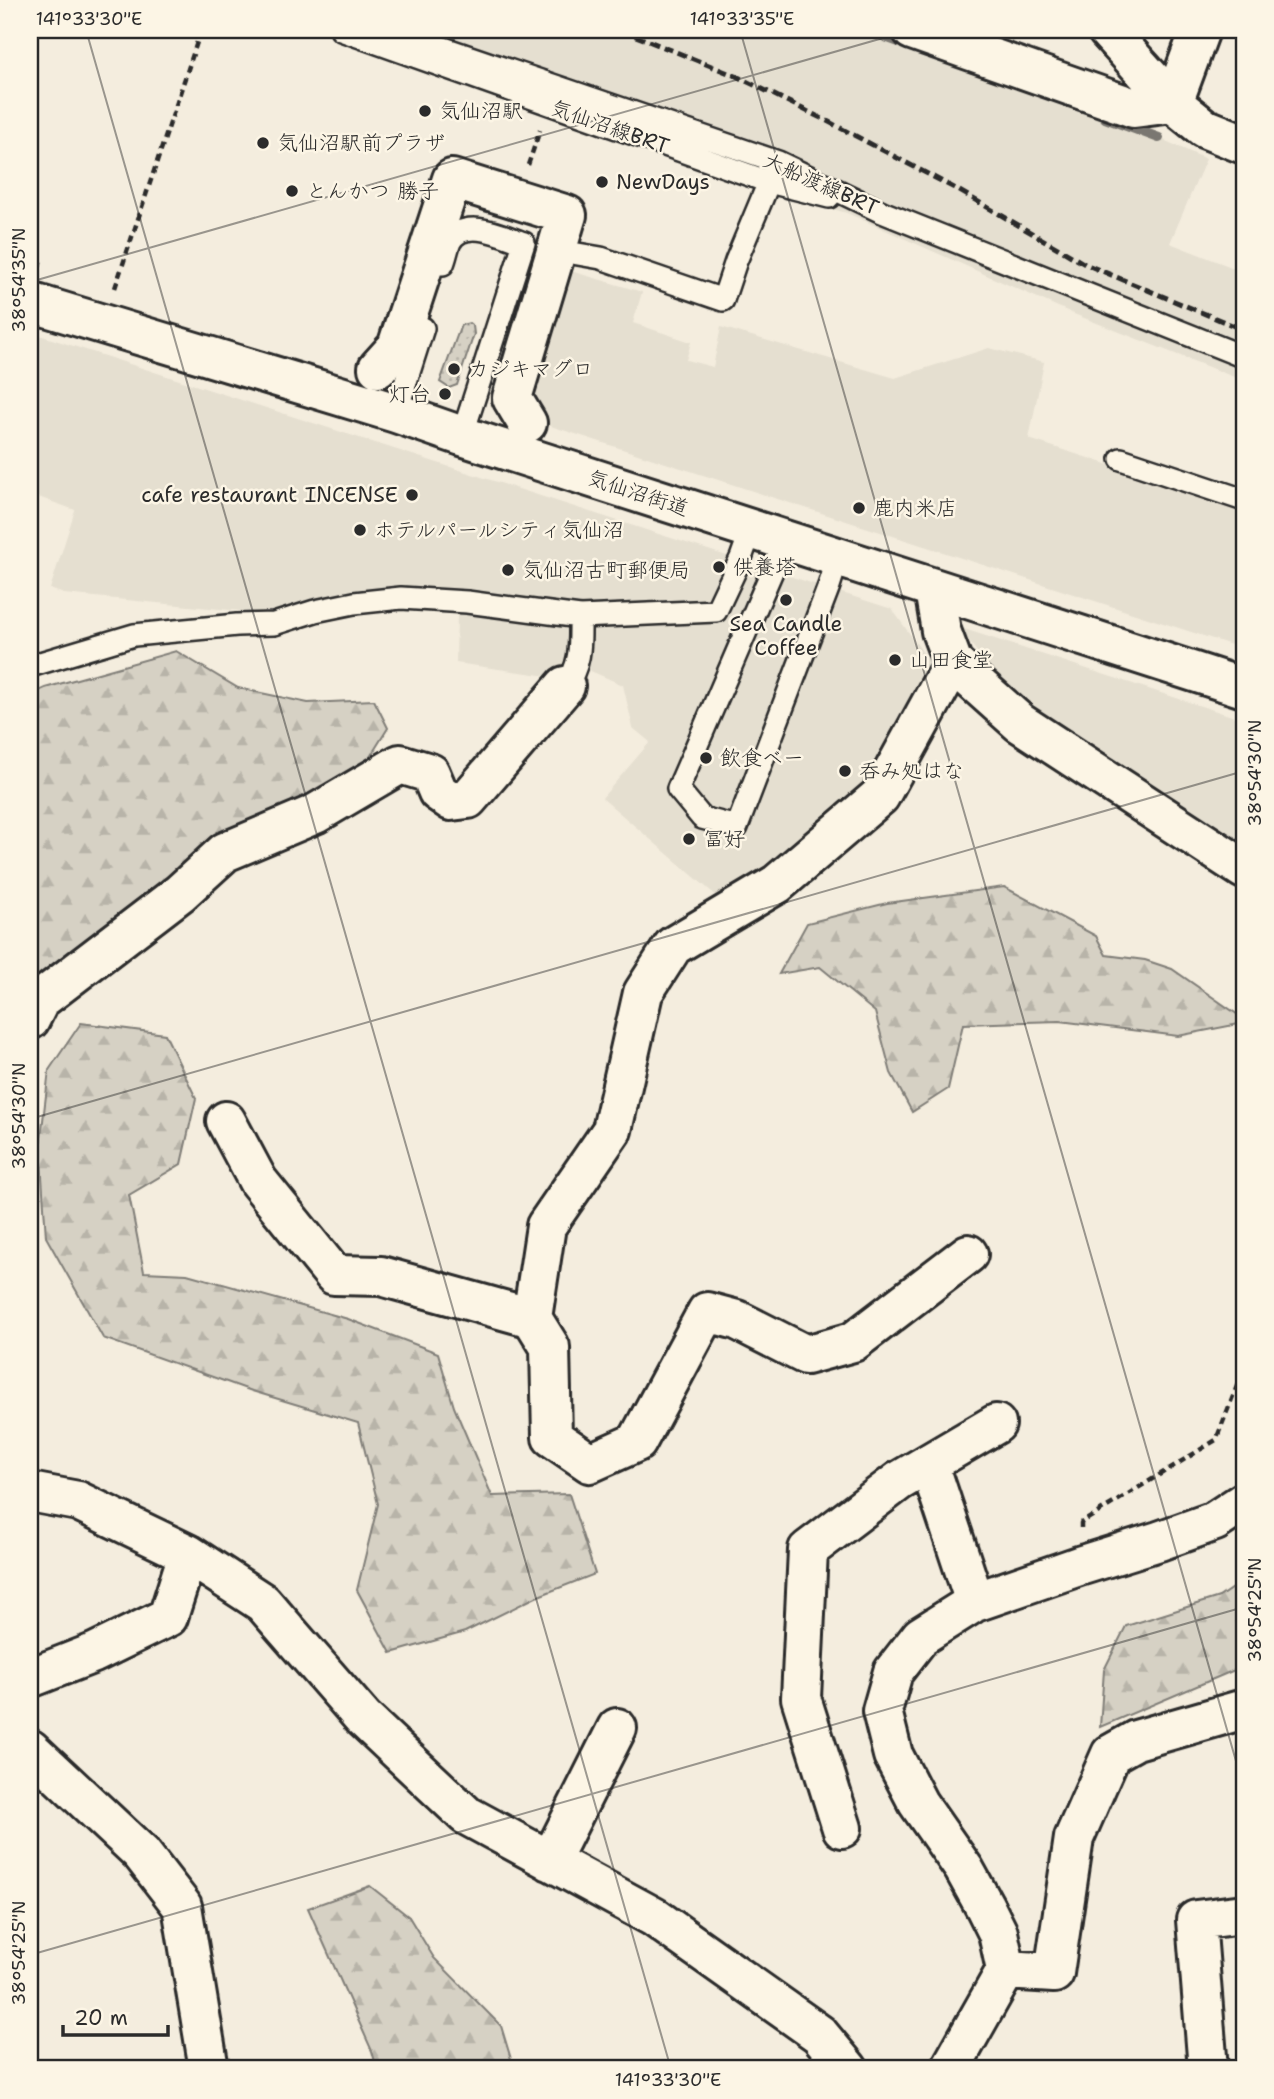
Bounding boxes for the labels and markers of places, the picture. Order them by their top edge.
place label: 気仙沼駅 [439,97,523,125]
marker: 気仙沼駅 [417,103,433,119]
place label: 気仙沼駅前プラザ [277,129,445,157]
marker: 気仙沼駅前プラザ [255,135,271,151]
place label: NewDays [616,168,710,196]
marker: NewDays [594,174,610,190]
place label: とんかつ 勝子 [306,177,439,205]
marker: とんかつ 勝子 [284,183,300,199]
place label: カジキマグロ [468,355,594,383]
marker: カジキマグロ [446,361,462,377]
place label: 灯台 [389,380,431,408]
marker: 灯台 [437,386,453,402]
place label: cafe restaurant INCENSE [141,481,398,509]
marker: cafe restaurant INCENSE [404,487,420,503]
place label: 鹿内米店 [873,494,957,522]
marker: 鹿内米店 [851,500,867,516]
place label: ホテルパールシティ気仙沼 [374,516,624,544]
marker: ホテルパールシティ気仙沼 [352,522,368,538]
place label: 供養塔 [733,553,796,581]
place label: 気仙沼古町郵便局 [522,556,690,584]
marker: 供養塔 [711,559,727,575]
marker: 気仙沼古町郵便局 [500,562,516,578]
marker: Sea Candle Coffee [778,592,794,608]
place label: Sea Candle Coffee [730,610,842,662]
place label: 山田食堂 [909,646,993,674]
marker: 山田食堂 [887,652,903,668]
place label: 飲食ベー [720,744,804,772]
marker: 飲食ベー [698,750,714,766]
place label: 呑み処はな [859,757,964,785]
marker: 呑み処はな [837,763,853,779]
place label: 冨好 [703,825,745,853]
marker: 冨好 [681,831,697,847]

